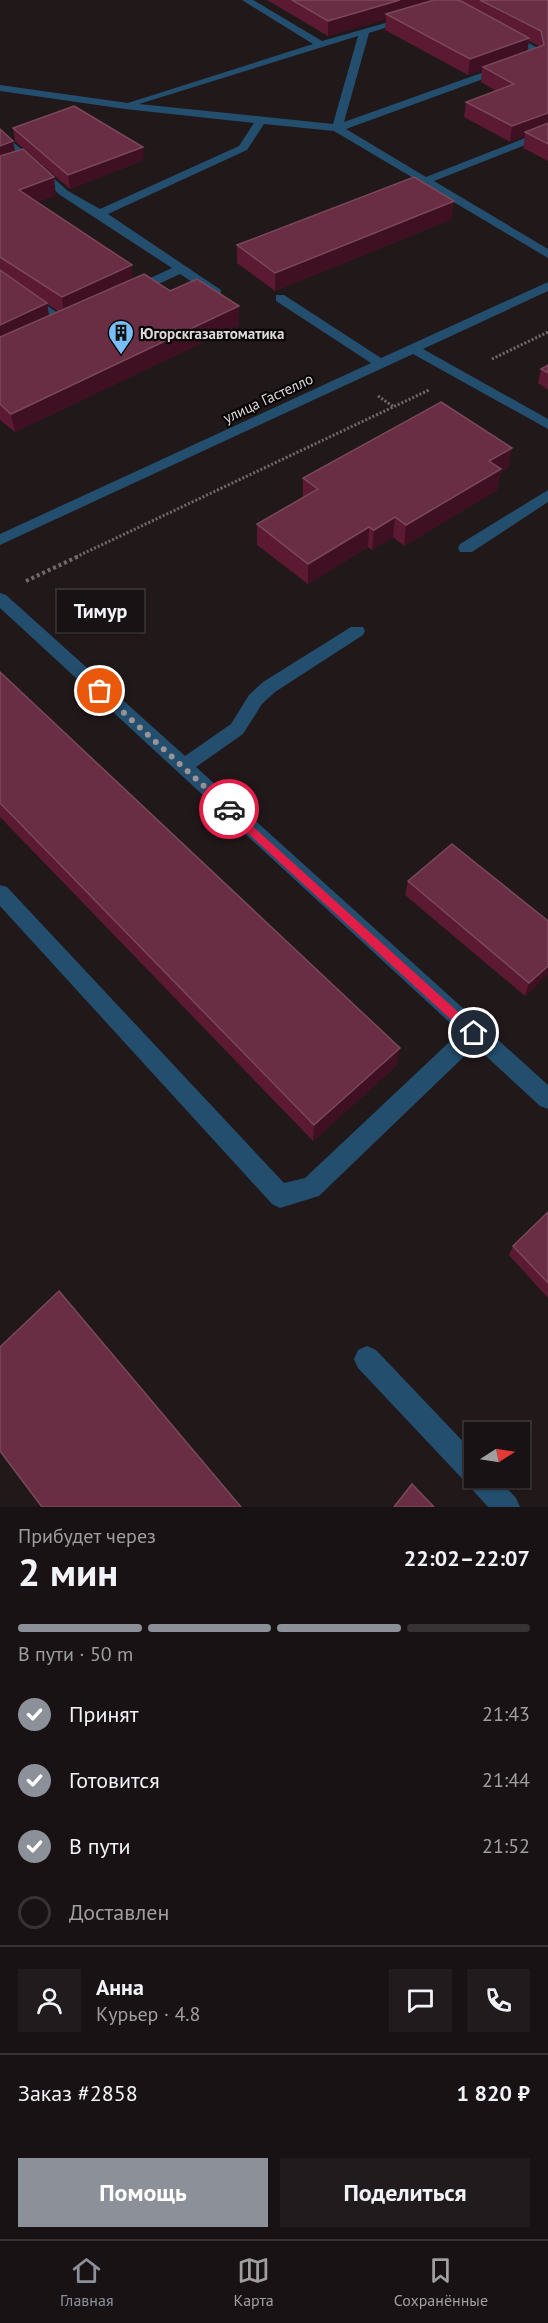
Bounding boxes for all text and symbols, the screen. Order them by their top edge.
building icon: Югорскгазавтоматика [106,318,136,356]
place label: Югорскгазавтоматика [140,324,284,343]
street label: улица Гастелло [220,369,316,427]
callout: Тимур [57,589,144,631]
text: Тимур [74,598,127,624]
pin [74,665,125,716]
icon: bag [83,674,116,707]
courier [199,779,259,839]
icon: car [213,793,246,826]
pin [448,1007,499,1058]
icon: home [457,1016,490,1049]
north arrow [464,1422,530,1488]
map controls [464,1422,530,1488]
text: Прибудет через [18,1523,156,1549]
text: 22:02–22:07 [404,1544,530,1572]
text: 2 мин [18,1546,118,1597]
text: В пути · 50 m [18,1641,133,1667]
icon: check [18,1698,51,1731]
text: Принят [69,1700,139,1728]
text: 21:43 [482,1701,530,1727]
icon: check [18,1764,51,1797]
text: Готовится [69,1766,160,1794]
text: 21:44 [482,1767,530,1793]
icon: check [18,1830,51,1863]
text: В пути [69,1832,131,1860]
text: 21:52 [482,1833,530,1859]
text: Доставлен [69,1898,169,1926]
button: person [18,1969,81,2032]
button: chat [389,1969,452,2032]
button: phone [467,1969,530,2032]
text: Анна [96,1973,144,2001]
text: Курьер · 4.8 [96,2001,200,2027]
text: Заказ #2858 [18,2079,138,2107]
text: 1 820 ₽ [456,2079,530,2107]
button: Помощь [18,2158,268,2227]
button: Поделиться [280,2158,530,2227]
tab: Главная [60,2254,114,2310]
tab: Карта [233,2254,274,2310]
tab: Сохранённые [394,2254,488,2310]

